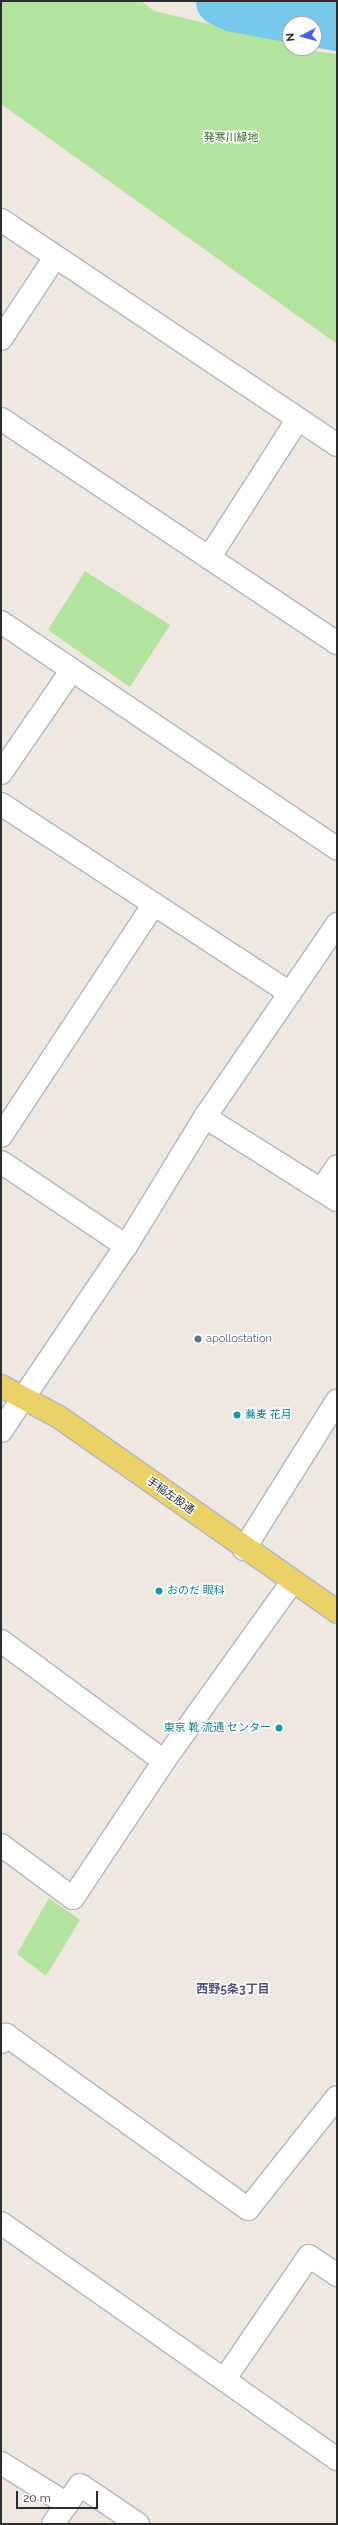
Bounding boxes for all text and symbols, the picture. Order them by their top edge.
north arrow [282,16,322,56]
text: N [284,32,297,42]
park label: 発寒川緑地 [204,131,258,145]
place label: apollostation [206,1332,272,1346]
marker: apollostation [193,1334,203,1344]
place label: 蕎麦 花月 [245,1408,292,1422]
marker: 蕎麦 花月 [232,1410,242,1420]
street label: 手稲左股通 [144,1475,196,1517]
place label: おのだ 眼科 [167,1584,225,1598]
marker: おのだ 眼科 [154,1586,164,1596]
place label: 東京 靴 流通 センター [164,1721,271,1735]
marker: 東京 靴 流通 センター [274,1723,284,1733]
district label: 西野5条3丁目 [196,1983,270,1997]
scale bar [18,2483,100,2509]
text: 20 m [23,2491,51,2505]

